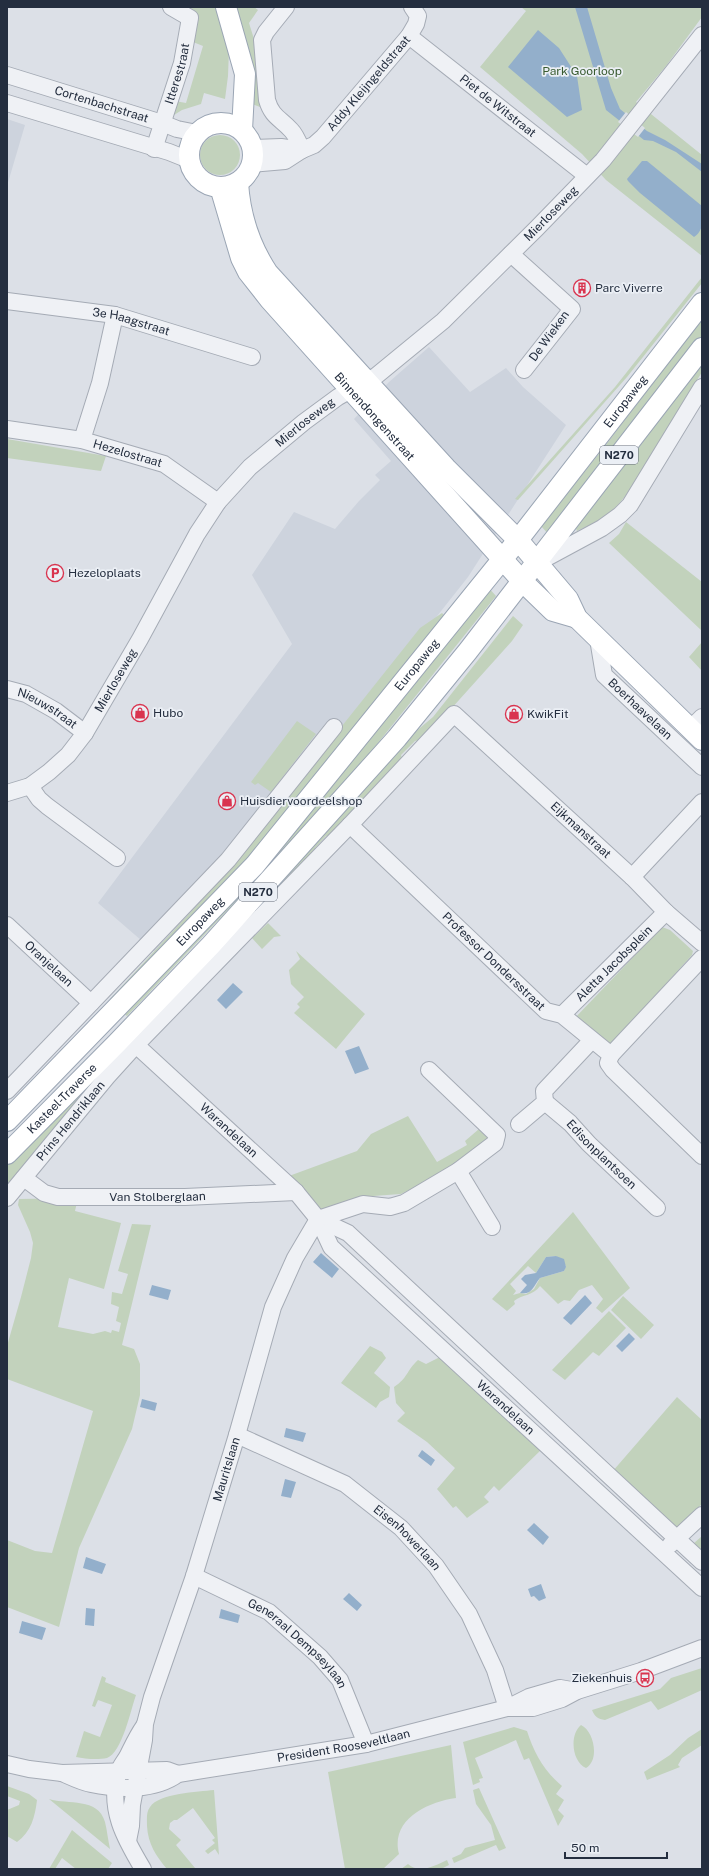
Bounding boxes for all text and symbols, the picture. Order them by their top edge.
street label: Addy Kleijngeldstraat [324,32,413,134]
street label: Itterestraat [162,42,192,106]
park label: Park Goorloop [542,64,622,78]
street label: Piet de Witstraat [457,72,539,140]
street label: Cortenbachstraat [53,83,151,126]
street label: Mierloseweg [521,183,581,244]
building icon: Parc Viverre [572,278,592,298]
place label: Parc Viverre [595,281,663,295]
street label: 3e Haagstraat [92,305,172,338]
street label: De Wieken [526,308,572,364]
street label: Binnendongenstraat [332,370,418,464]
street label: Europaweg [601,372,650,430]
street label: Mierloseweg [273,395,338,450]
street label: Hezelostraat [92,437,164,470]
road number: N270 [600,446,638,464]
parking icon: Hezeloplaats [45,563,65,583]
place label: Hezeloplaats [68,566,141,580]
street label: Europaweg [392,636,442,694]
street label: Mierloseweg [92,646,140,715]
street label: Boerhaavelaan [605,675,675,742]
street label: Nieuwstraat [16,685,80,732]
shop icon: Hubo [130,703,150,723]
shop icon: KwikFit [504,704,524,724]
place label: Hubo [153,706,183,720]
place label: KwikFit [527,707,569,721]
shop icon: Huisdiervoordeelshop [217,791,237,811]
place label: Huisdiervoordeelshop [240,794,362,808]
street label: Eijkmanstraat [548,799,614,861]
road number: N270 [239,883,277,901]
street label: Europaweg [174,894,227,949]
street label: Professor Dondersstraat [439,909,548,1014]
street label: Aletta Jacobsplein [573,923,655,1004]
street label: Oranjelaan [22,938,76,990]
street label: Kasteel-Traverse [24,1060,100,1137]
street label: Prins Hendriklaan [34,1078,108,1164]
street label: Warandelaan [197,1100,261,1160]
street label: Edisonplantsoen [563,1117,639,1192]
street label: Van Stolberglaan [109,1189,206,1204]
street label: Warandelaan [474,1377,537,1437]
street label: Mauritslaan [210,1435,243,1503]
street label: Eisenhowerlaan [371,1502,444,1573]
street label: Generaal Dempseylaan [245,1596,350,1690]
bus stop icon: Ziekenhuis [635,1668,655,1688]
place label: Ziekenhuis [572,1671,632,1685]
street label: President Rooseveltlaan [276,1726,411,1765]
scale bar [565,1834,667,1860]
text: 50 m [571,1841,599,1855]

